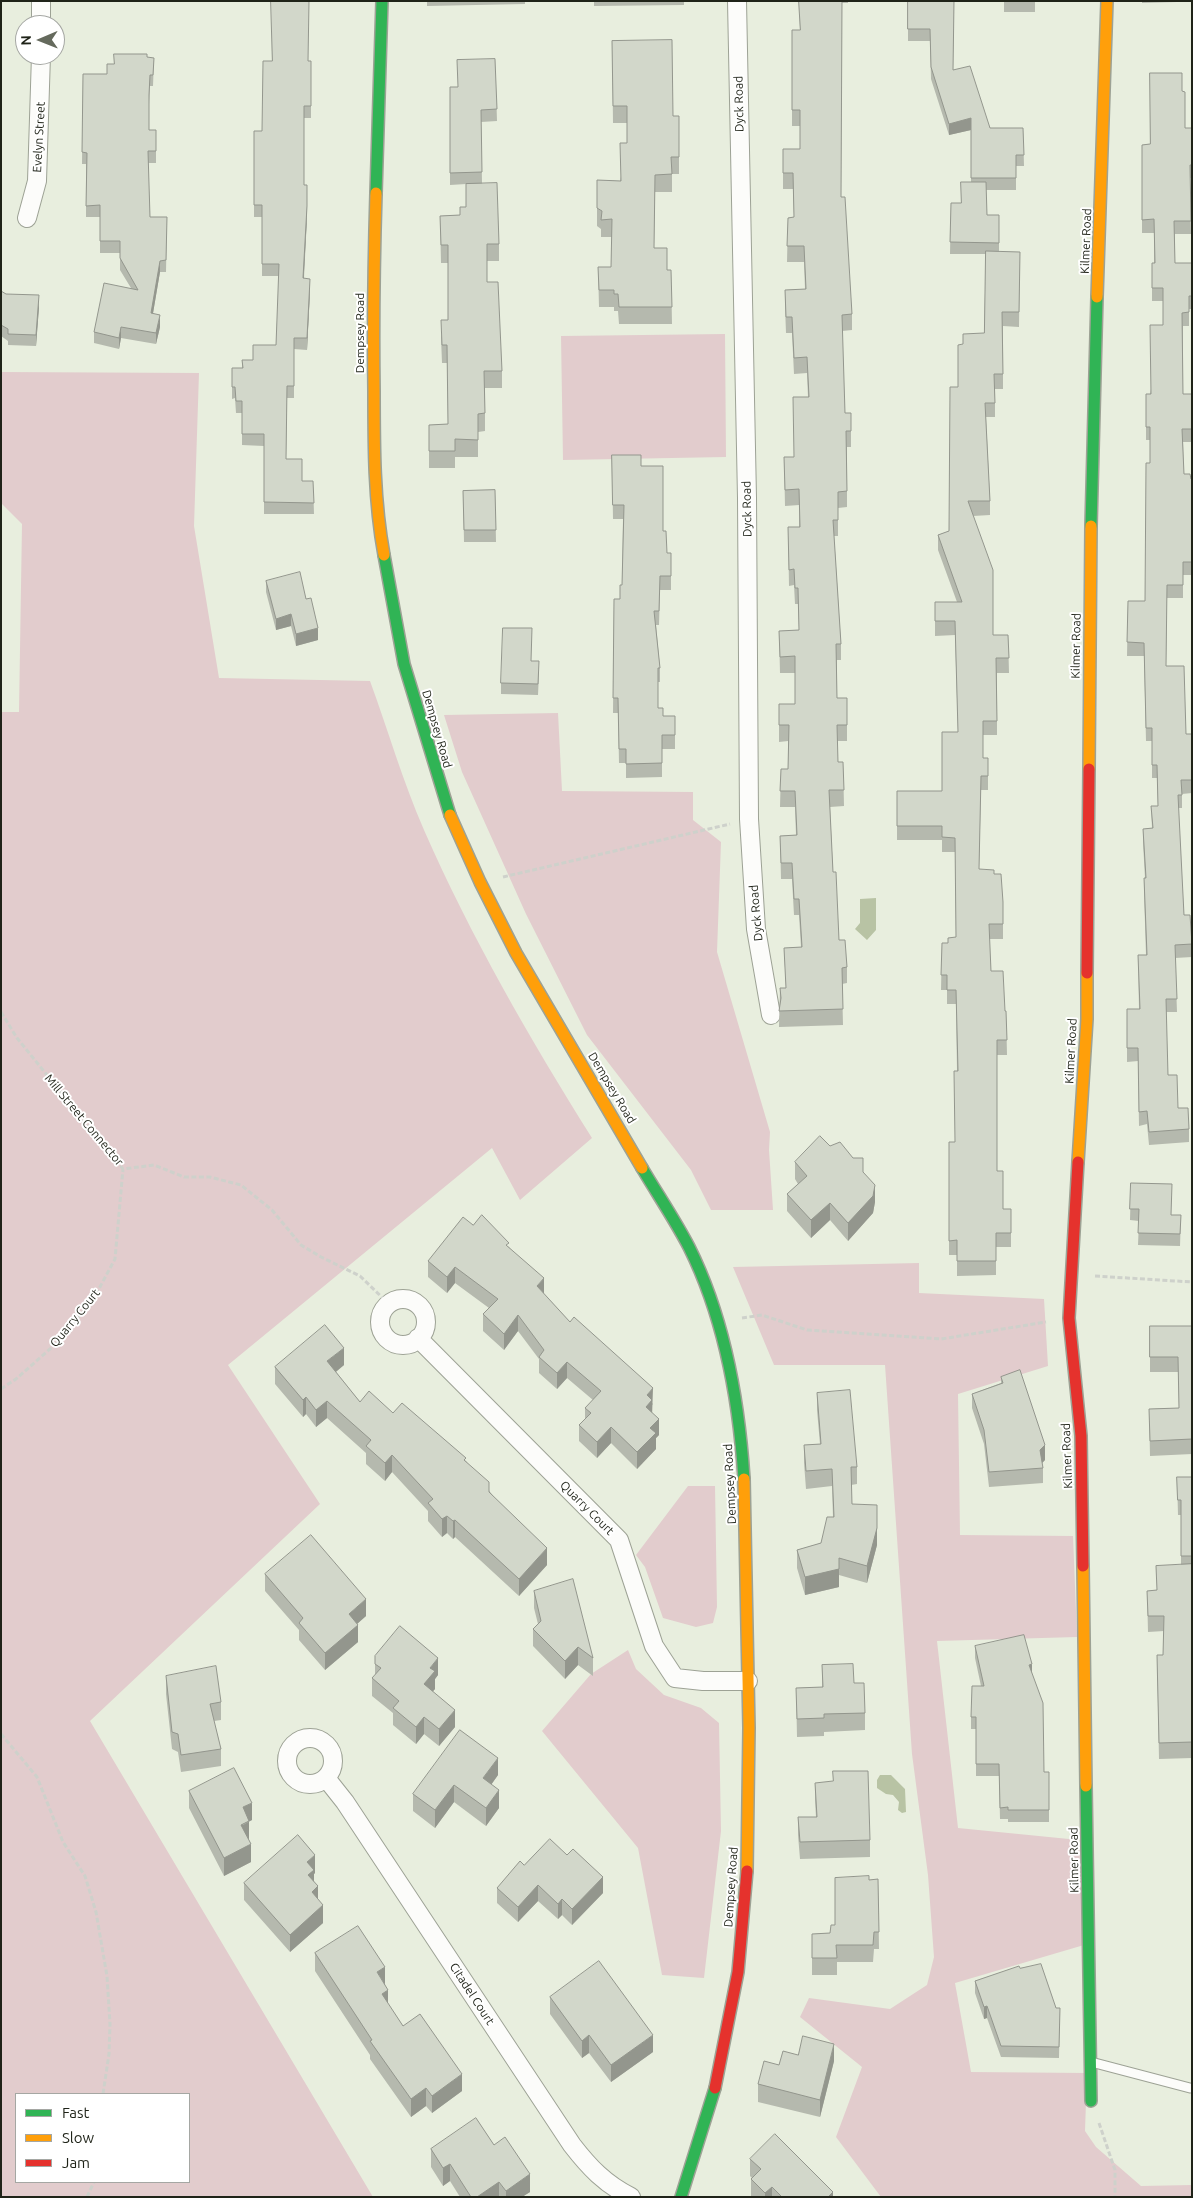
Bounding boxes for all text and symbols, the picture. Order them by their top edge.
north arrow [15,15,65,65]
text: N [18,35,34,46]
street label: Dyck Road [731,76,747,132]
street label: Evelyn Street [30,101,48,173]
street label: Kilmer Road [1078,208,1094,274]
street label: Dempsey Road [353,293,367,373]
street label: Dyck Road [739,481,755,537]
street label: Kilmer Road [1068,613,1084,679]
street label: Dempsey Road [419,688,455,770]
street label: Dyck Road [746,884,766,942]
street label: Kilmer Road [1062,1018,1080,1084]
street label: Dempsey Road [585,1050,639,1126]
street label: Mill Street Connector [41,1071,127,1169]
street label: Quarry Court [47,1286,103,1350]
street label: Kilmer Road [1059,1423,1075,1489]
street label: Dempsey Road [721,1443,739,1525]
street label: Quarry Court [557,1478,617,1538]
street label: Kilmer Road [1066,1827,1082,1893]
street label: Dempsey Road [721,1846,741,1928]
street label: Citadel Court [447,1960,497,2028]
legend [15,2093,190,2183]
text: Fast [62,2104,89,2121]
text: Slow [62,2129,94,2146]
text: Jam [62,2154,90,2171]

